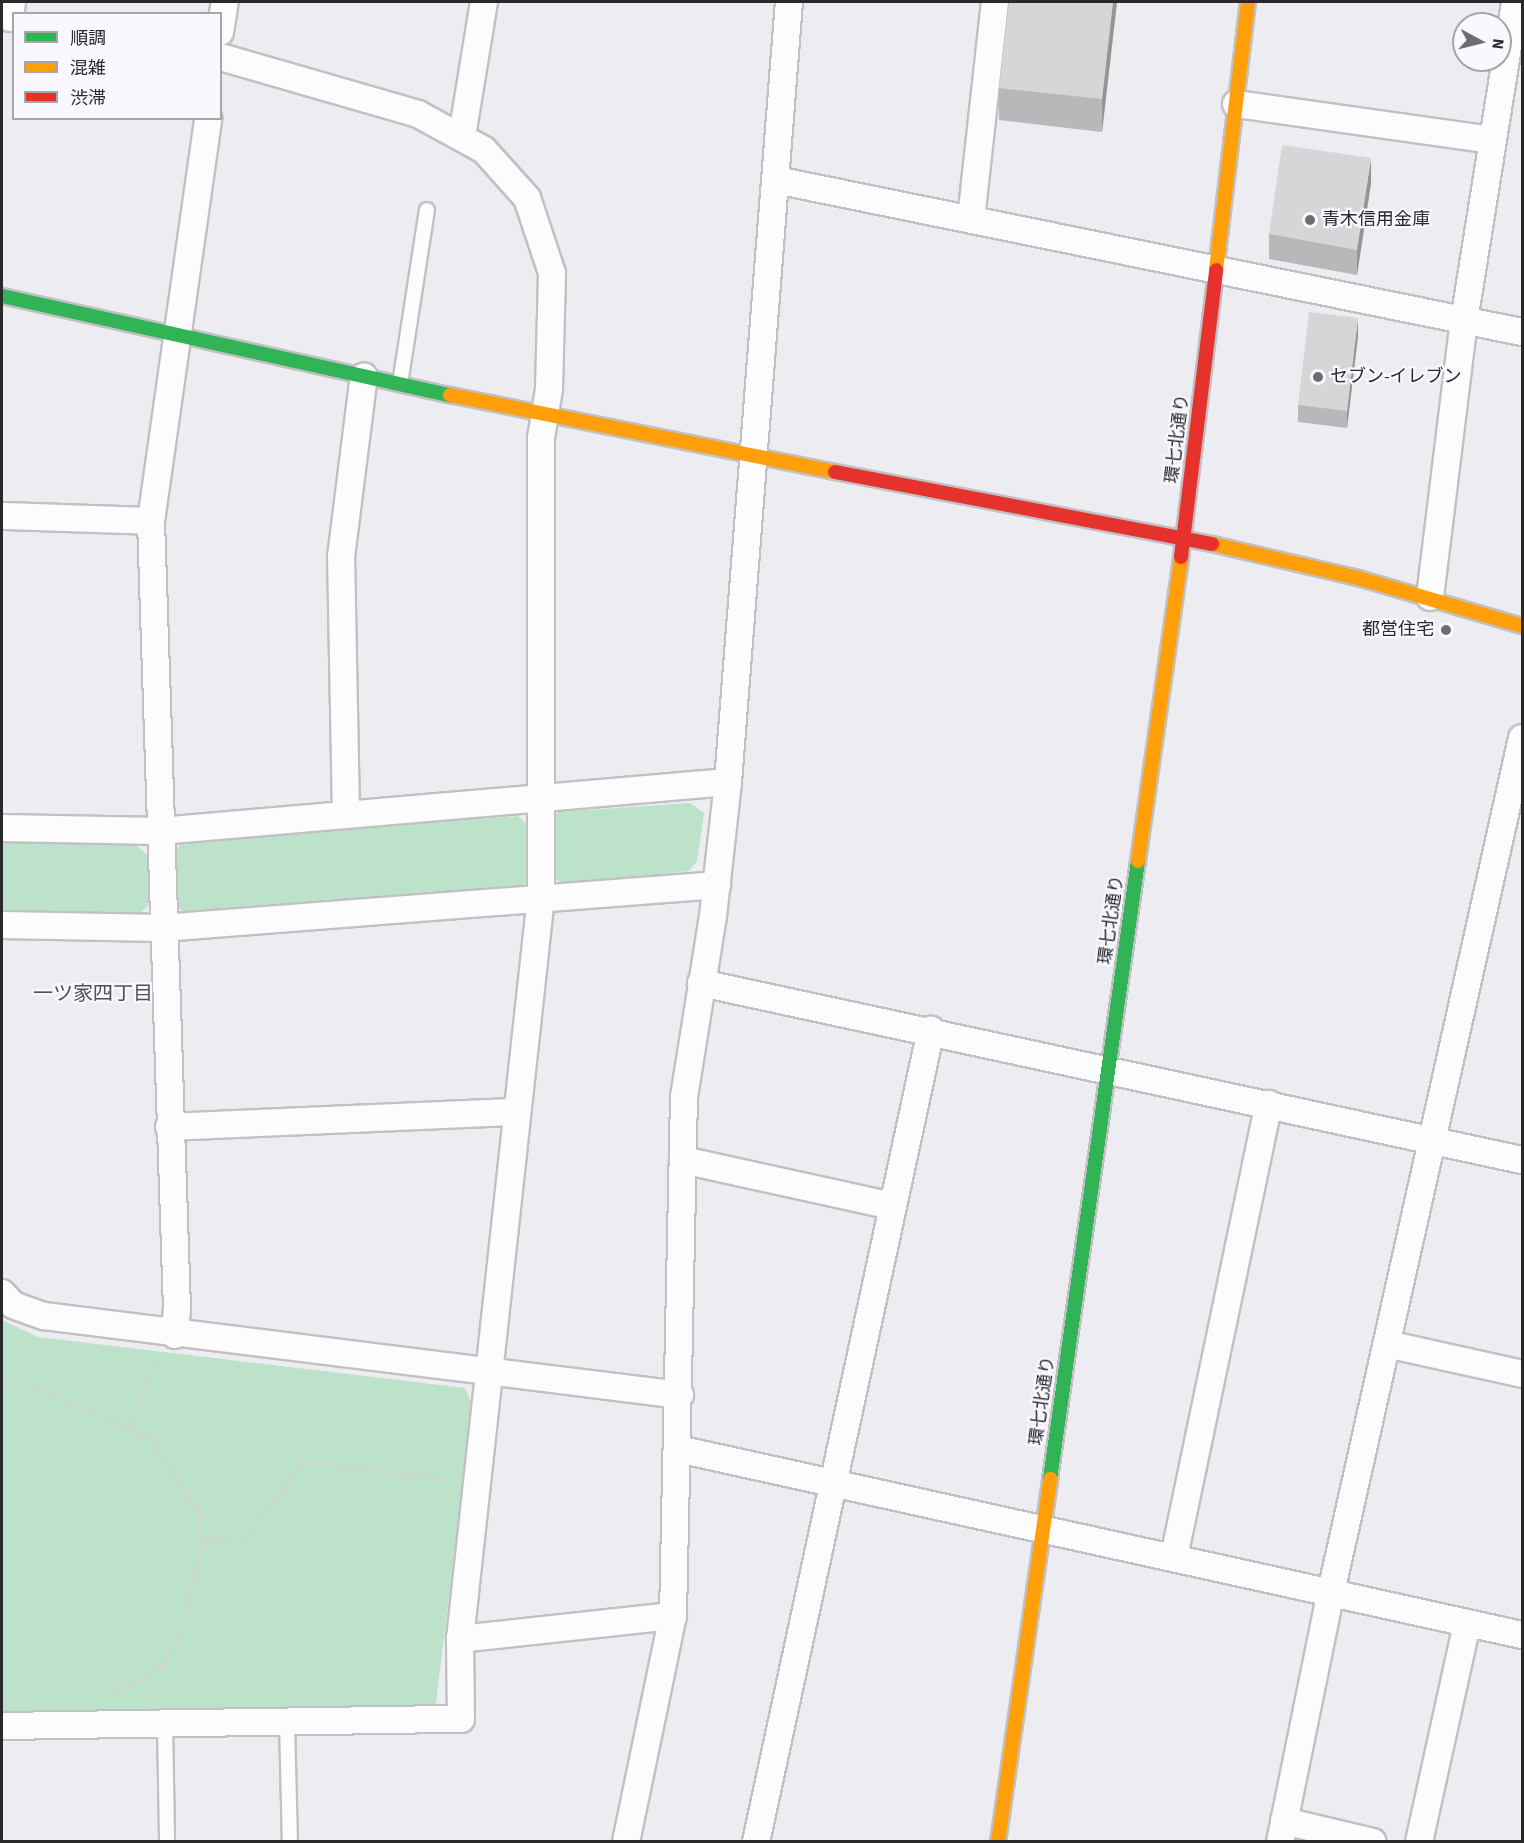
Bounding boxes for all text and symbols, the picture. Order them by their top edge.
legend [12,12,222,120]
north arrow [1452,12,1512,72]
text: 順調 [70,26,106,51]
text: N [1486,37,1509,51]
text: 混雑 [70,56,106,81]
text: 渋滞 [70,86,106,111]
place label: 青木信用金庫 [1322,209,1430,231]
marker: 青木信用金庫 [1303,213,1317,227]
place label: セブン-イレブン [1330,366,1462,388]
marker: セブン-イレブン [1311,370,1325,384]
street label: 環七北通り [1162,393,1194,485]
place label: 都営住宅 [1362,619,1434,641]
marker: 都営住宅 [1439,623,1453,637]
street label: 環七北通り [1095,874,1129,966]
district label: 一ツ家四丁目 [33,982,153,1006]
street label: 環七北通り [1026,1355,1060,1447]

